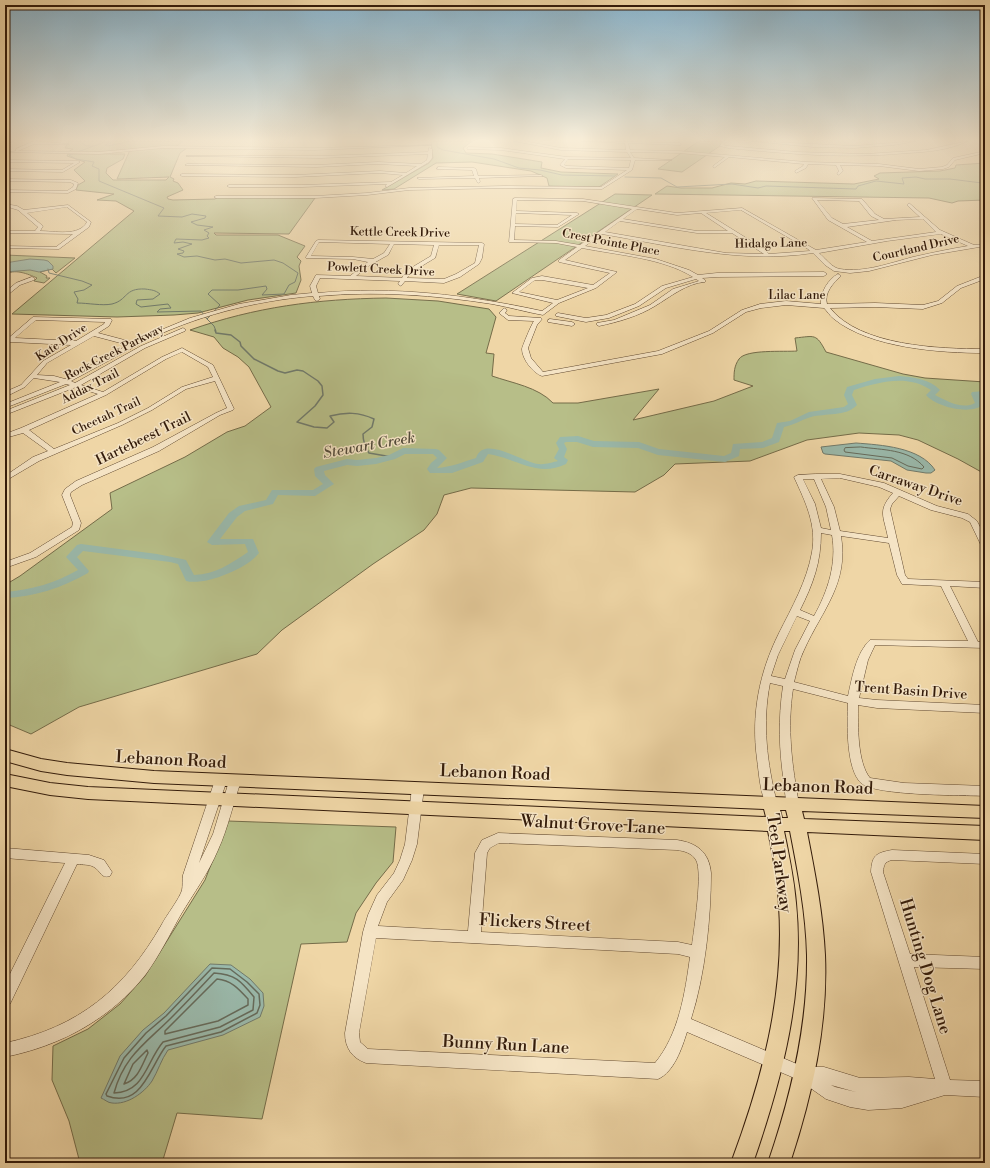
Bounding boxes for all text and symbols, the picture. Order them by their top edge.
street label: Kettle Creek Drive [350,224,450,241]
street label: Crest Pointe Place [561,226,661,259]
street label: Courtland Drive [871,231,961,266]
street label: Hidalgo Lane [735,235,807,252]
street label: Powlett Creek Drive [327,259,435,280]
street label: Lilac Lane [768,288,826,303]
street label: Kate Drive [33,320,90,365]
street label: Rock Creek Parkway [62,321,166,384]
street label: Addax Trail [58,365,122,408]
street label: Cheetah Trail [69,394,143,439]
street label: Hartebeest Trail [93,408,194,470]
water label: Stewart Creek [322,428,417,463]
street label: Carraway Drive [866,461,965,510]
street label: Trent Basin Drive [854,678,968,704]
street label: Lebanon Road [115,746,227,774]
street label: Lebanon Road [439,760,551,786]
street label: Lebanon Road [762,774,874,800]
street label: Walnut Grove Lane [519,810,666,840]
street label: Teel Parkway [761,812,797,915]
street label: Hunting Dog Lane [894,896,956,1037]
street label: Flickers Street [478,909,592,937]
street label: Bunny Run Lane [441,1031,570,1059]

